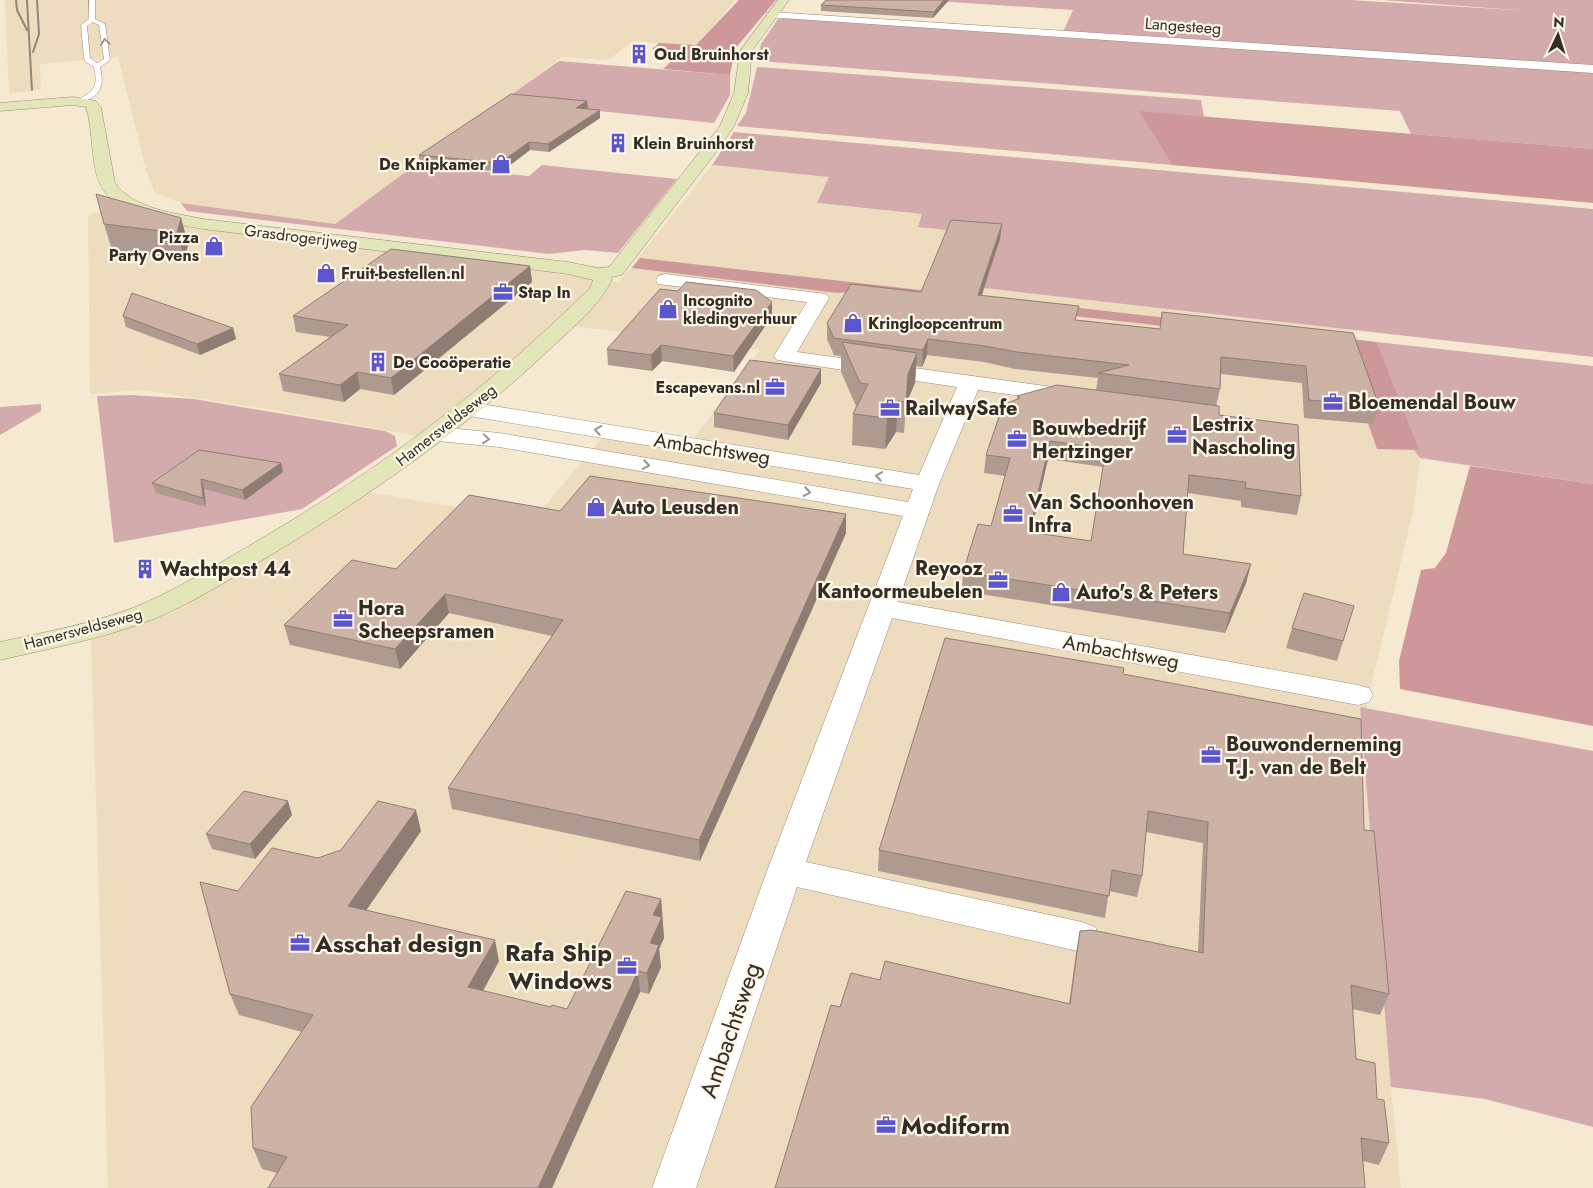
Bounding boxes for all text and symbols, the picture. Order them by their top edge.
north arrow [1533,10,1583,60]
street label: Langesteeg [1144,12,1222,40]
text: N [1553,12,1565,32]
one-way arrow [100,38,110,46]
building icon: Oud Bruinhorst [628,43,650,65]
place label: Oud Bruinhorst [654,43,769,66]
building icon: Klein Bruinhorst [607,132,629,154]
place label: Klein Bruinhorst [633,132,755,155]
place label: De Knipkamer [379,153,486,176]
shop icon: De Knipkamer [490,153,512,175]
street label: Grasdrogerijweg [243,219,359,255]
place label: Pizza Party Ovens [109,226,199,267]
shop icon: Pizza Party Ovens [203,235,225,257]
shop icon: Fruit-bestellen.nl [315,262,337,284]
place label: Fruit-bestellen.nl [341,262,465,285]
office icon: Stap In [492,281,514,303]
place label: Stap In [518,281,571,304]
place label: Incognito kledingverhuur [683,289,797,330]
shop icon: Incognito kledingverhuur [657,298,679,320]
shop icon: Kringloopcentrum [842,312,864,334]
place label: Kringloopcentrum [868,312,1002,335]
building icon: De Cooöperatie [367,351,389,373]
place label: De Cooöperatie [393,351,511,374]
place label: Escapevans.nl [656,376,760,399]
office icon: Escapevans.nl [764,376,786,398]
street label: Hamersveldseweg [391,378,501,472]
place label: Bloemendal Bouw [1348,388,1516,417]
office icon: Bloemendal Bouw [1322,391,1344,413]
place label: RailwaySafe [905,394,1018,423]
office icon: RailwaySafe [879,397,901,419]
place label: Lestrix Nascholing [1192,410,1295,462]
place label: Bouwbedrijf Hertzinger [1032,414,1147,466]
office icon: Lestrix Nascholing [1166,424,1188,446]
street label: Ambachtsweg [652,425,772,473]
one-way arrow [594,426,603,436]
office icon: Bouwbedrijf Hertzinger [1006,428,1028,450]
one-way arrow [482,433,490,444]
one-way arrow [642,459,651,469]
one-way arrow [875,472,884,482]
one-way arrow [802,486,811,496]
place label: Van Schoonhoven Infra [1027,488,1194,540]
place label: Auto Leusden [610,493,739,522]
shop icon: Auto Leusden [585,496,607,518]
office icon: Van Schoonhoven Infra [1002,503,1024,525]
place label: Reyooz Kantoormeubelen [817,554,984,606]
place label: Wachtpost 44 [160,555,291,584]
building icon: Wachtpost 44 [134,558,156,580]
office icon: Reyooz Kantoormeubelen [987,569,1009,591]
place label: Auto's & Peters [1075,578,1218,607]
shop icon: Auto's & Peters [1050,581,1072,603]
place label: Hora Scheepsramen [358,594,495,646]
street label: Hamersveldseweg [21,602,145,656]
office icon: Hora Scheepsramen [332,608,354,630]
street label: Ambachtsweg [1061,628,1181,676]
place label: Bouwonderneming T.J. van de Belt [1226,730,1401,782]
office icon: Bouwonderneming T.J. van de Belt [1200,744,1222,766]
place label: Asschat design [314,926,482,961]
office icon: Asschat design [289,932,311,954]
place label: Rafa Ship Windows [505,935,612,998]
office icon: Rafa Ship Windows [616,955,638,977]
street label: Ambachtsweg [690,958,770,1102]
place label: Modiform [901,1108,1010,1143]
office icon: Modiform [875,1114,897,1136]

